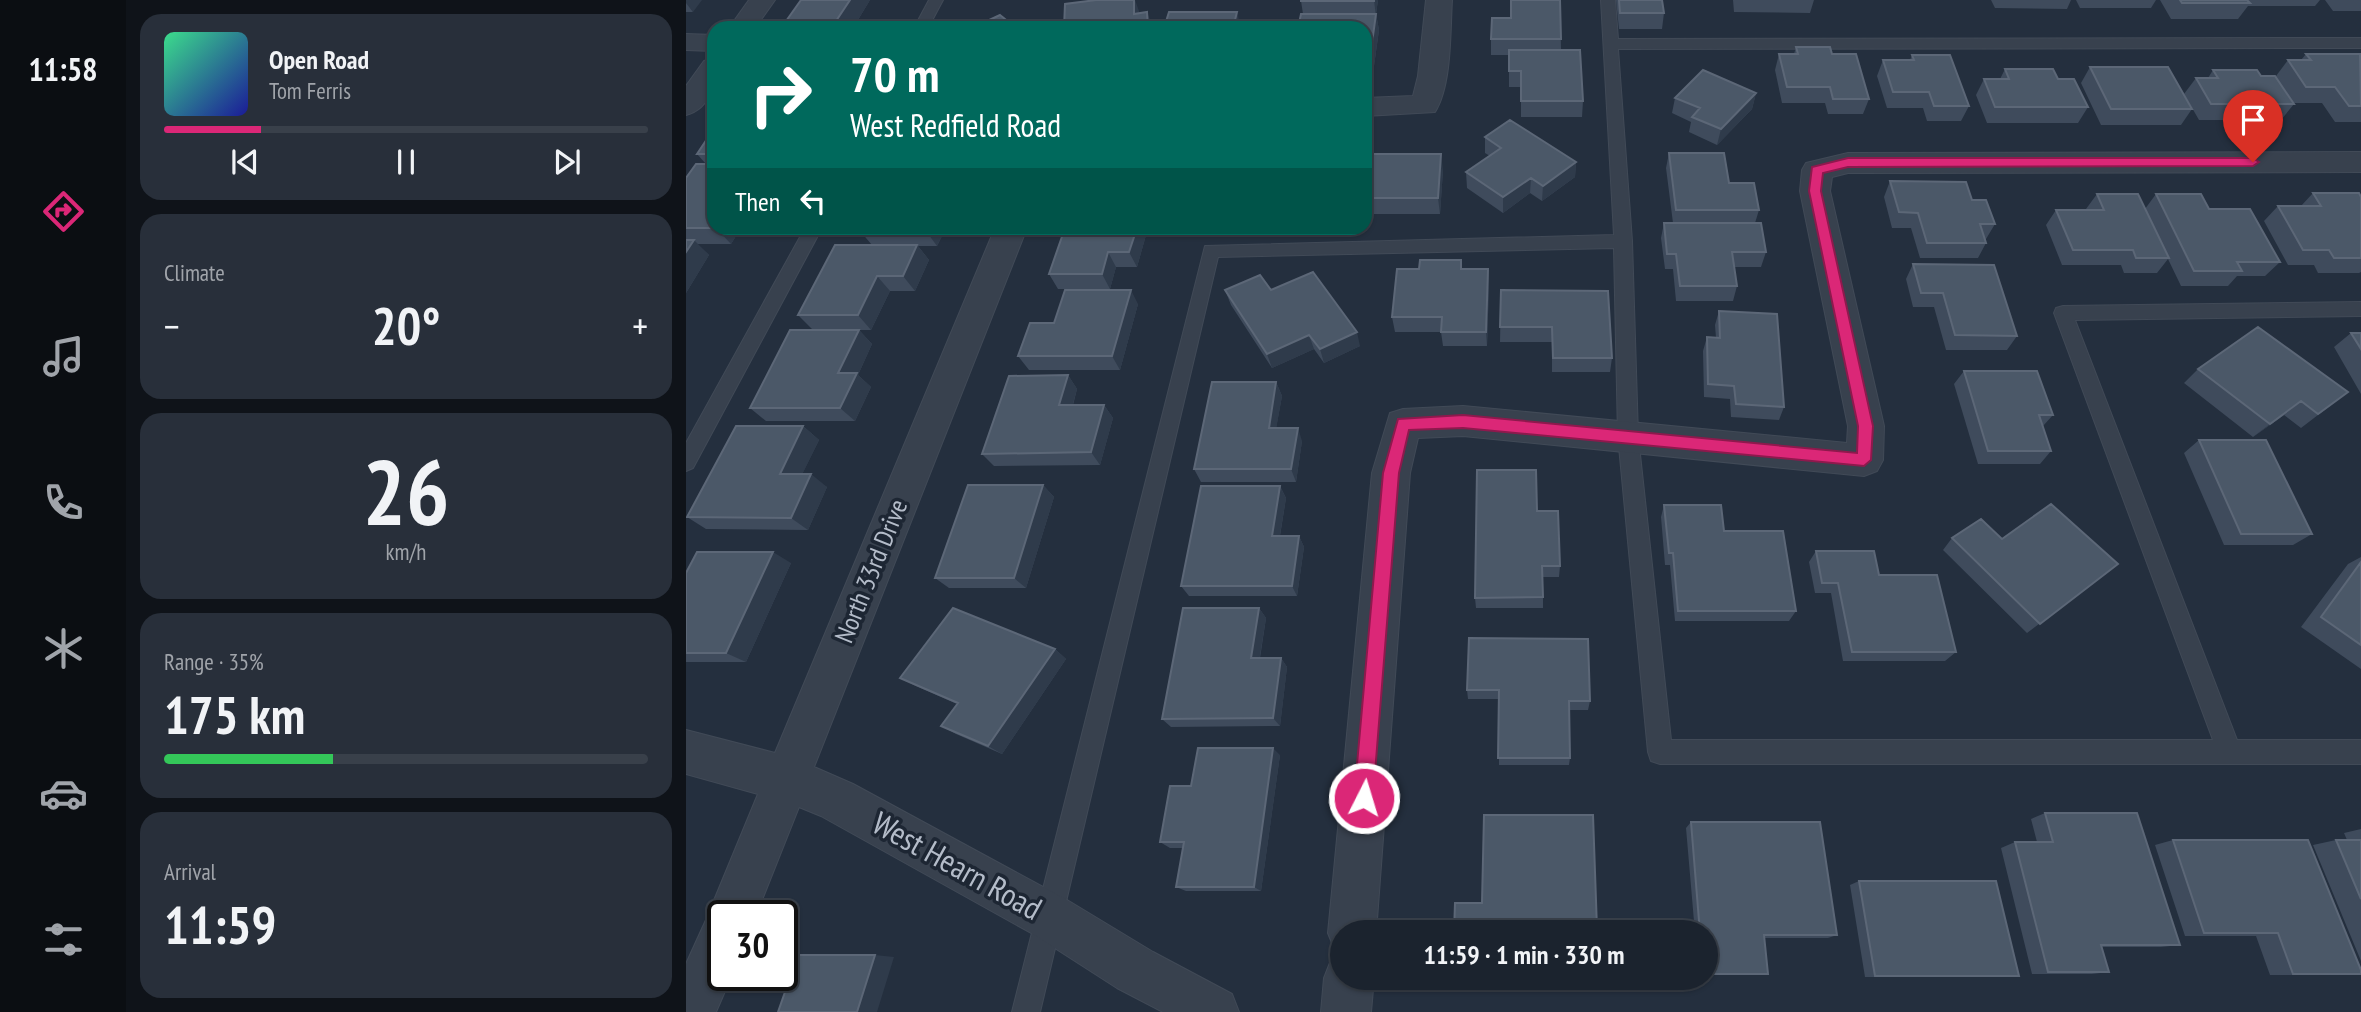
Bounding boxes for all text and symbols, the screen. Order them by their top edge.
text: 70 m [850,42,939,106]
text: Open Road [269,43,369,76]
text: 11:58 [28,48,98,90]
icon: right [735,49,826,140]
text: Tom Ferris [269,76,351,105]
pin [2223,90,2283,162]
icon: arrive [2234,101,2272,139]
text: West Redfield Road [850,104,1061,146]
icon: previous [226,143,264,181]
icon: pause [387,143,425,181]
icon: next [548,143,586,181]
icon: left [794,182,832,220]
text: Then [735,185,780,218]
icon: directions [39,187,88,236]
text: Climate [164,258,225,287]
text: 20° [372,292,440,359]
text: − [164,301,180,350]
text: + [632,301,648,350]
icon: music [39,332,88,381]
text: 26 [363,432,450,550]
icon: phone [39,478,88,527]
street label: North 33rd Drive [827,494,914,647]
text: km/h [386,537,426,566]
icon: climate [39,624,88,673]
text: Range · 35% [164,647,264,676]
text: 175 km [164,681,305,748]
position arrow [1327,761,1401,835]
icon: car [39,769,88,818]
street label: West Hearn Road [865,801,1050,929]
text: Arrival [164,857,216,886]
text: 11:59 [164,891,276,958]
speed limit sign: 30 [707,900,798,991]
icon: filters [39,915,88,964]
text: 11:59 · 1 min · 330 m [1424,938,1624,971]

